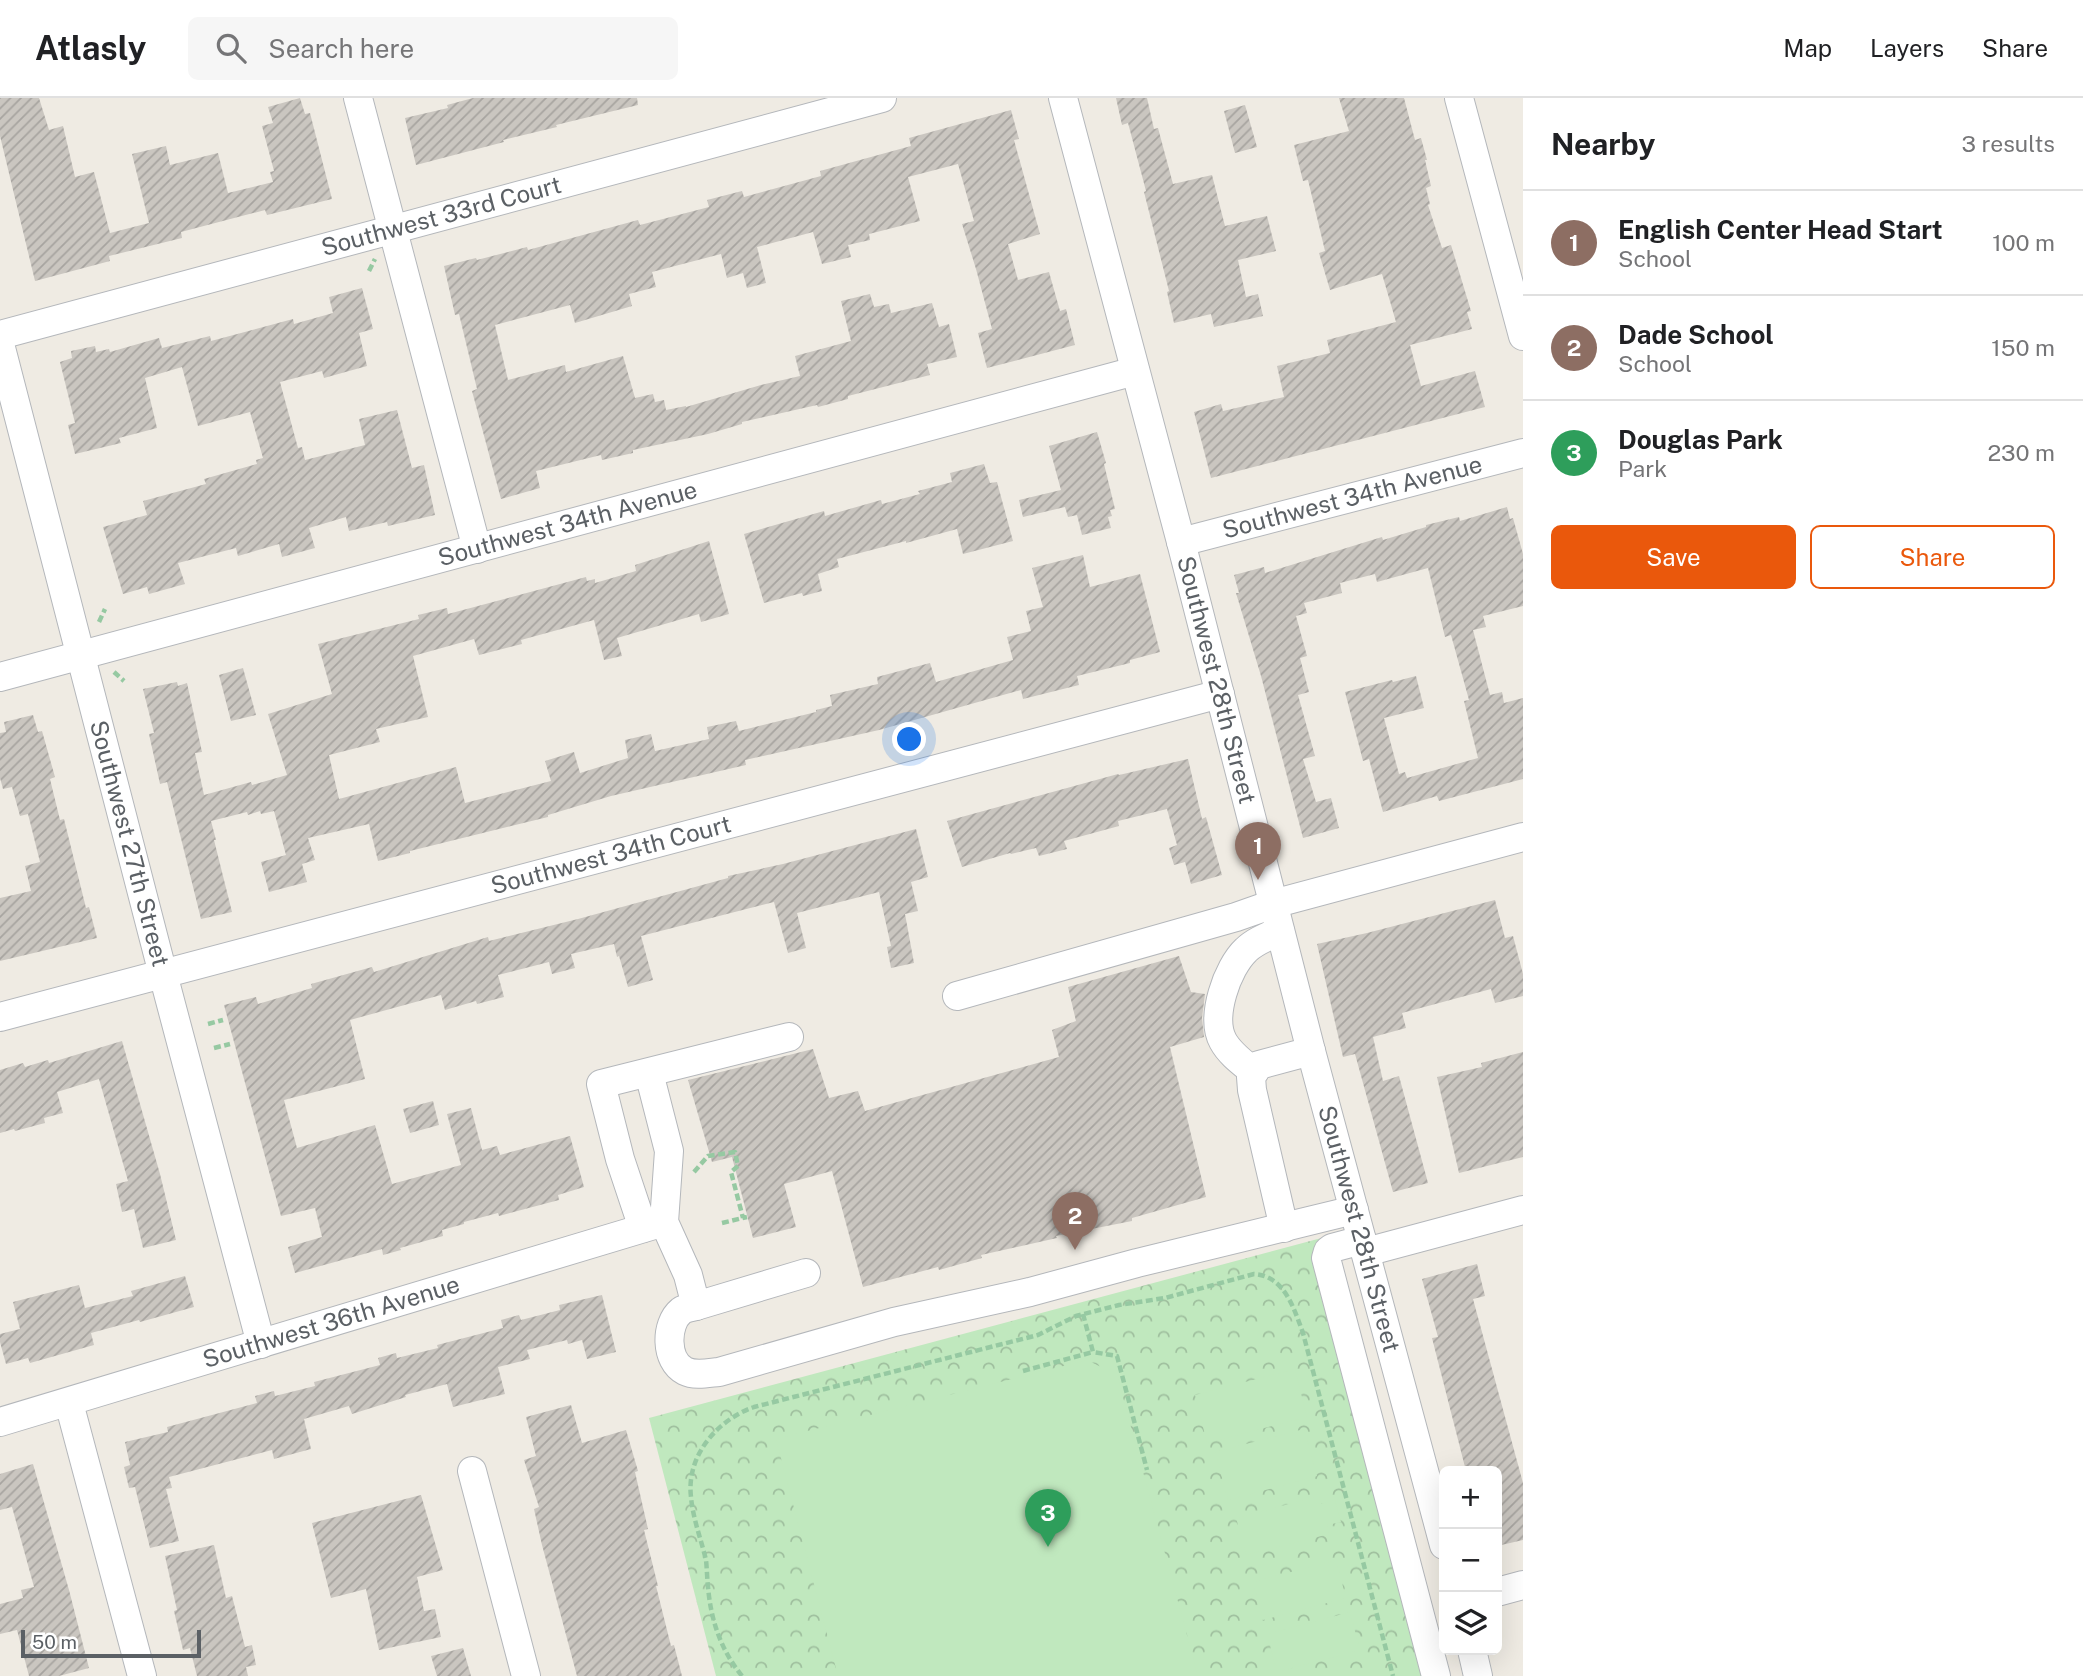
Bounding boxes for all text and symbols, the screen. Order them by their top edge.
search box [188,17,678,80]
text: Atlasly [35,29,146,67]
icon: search [212,29,250,67]
text: Search here [268,33,414,64]
text: Map [1783,34,1832,62]
text: Layers [1870,34,1944,62]
text: Share [1982,34,2048,62]
text: Nearby [1551,126,1655,162]
text: 3 results [1961,130,2055,157]
street label: Southwest 33rd Court [318,170,564,261]
text: English Center Head Start [1618,214,1943,245]
text: 1 [1569,229,1579,256]
text: 100 m [1992,229,2055,256]
text: School [1618,245,1692,272]
text: Dade School [1618,319,1774,350]
text: 2 [1567,334,1581,361]
text: 150 m [1991,334,2055,361]
text: School [1618,350,1692,377]
text: Douglas Park [1618,424,1783,455]
text: 3 [1566,439,1582,466]
text: 230 m [1987,439,2055,466]
street label: Southwest 34th Avenue [1219,449,1485,544]
text: Park [1618,455,1667,482]
street label: Southwest 34th Avenue [435,475,700,571]
button: Save [1551,525,1796,589]
button: Share [1810,525,2055,589]
street label: Southwest 28th Street [1172,553,1262,807]
street label: Southwest 27th Street [85,717,175,969]
your location [892,722,926,756]
street label: Southwest 34th Court [488,809,734,899]
pin: 1 [1235,822,1281,880]
street label: Southwest 28th Street [1313,1102,1406,1355]
pin: 2 [1052,1192,1098,1250]
street label: Southwest 36th Avenue [199,1269,463,1373]
map controls [1439,1466,1502,1655]
button: + [1439,1466,1502,1529]
pin: 3 [1025,1489,1071,1547]
button: − [1439,1529,1502,1592]
button: layers [1439,1592,1502,1655]
scale bar [21,1627,201,1659]
text: 50 m [32,1631,77,1653]

